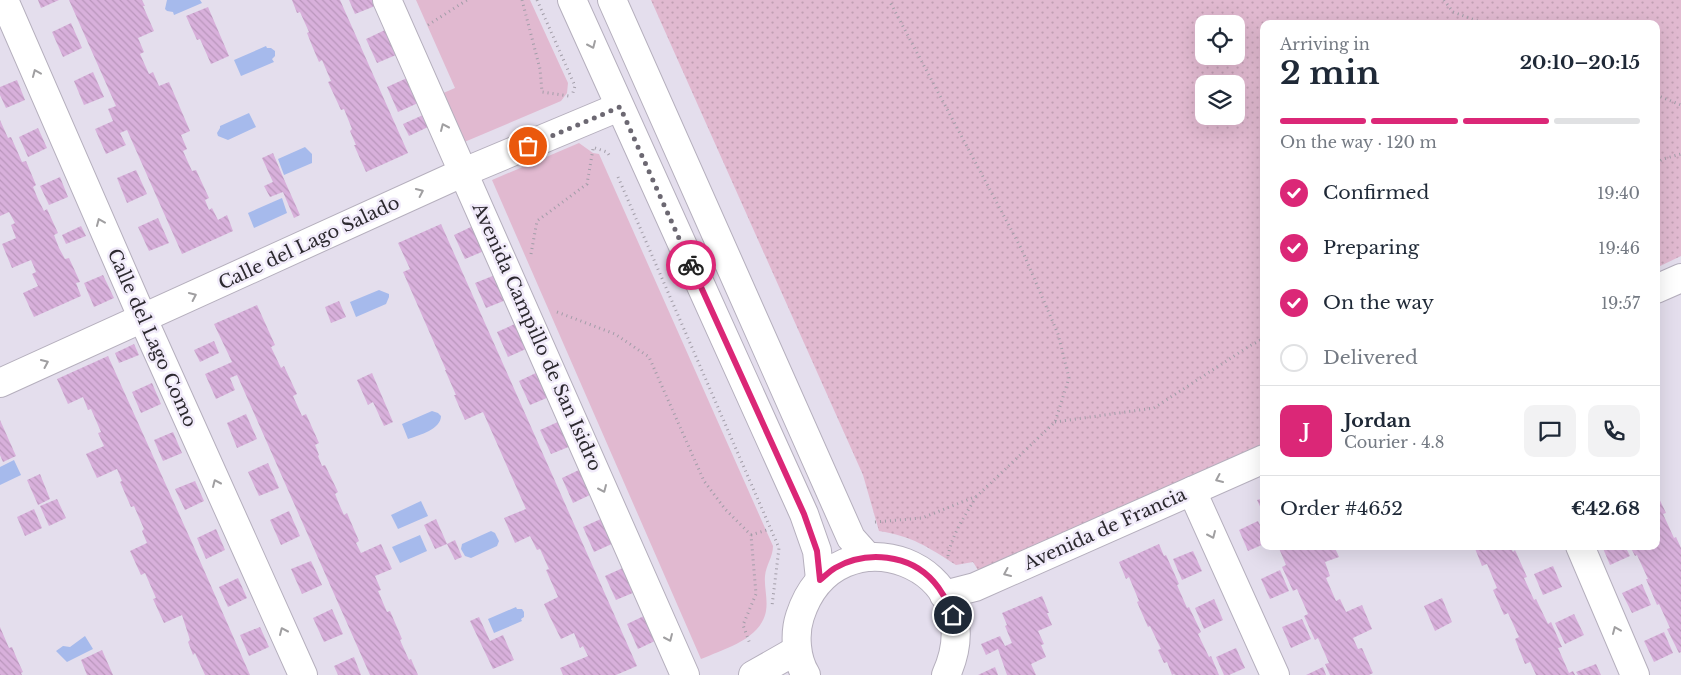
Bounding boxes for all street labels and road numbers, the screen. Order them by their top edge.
street label: Calle del Lago Salado [215,191,403,295]
street label: Avenida Campillo de San Isidro [467,199,606,474]
street label: Calle del Lago Como [103,245,201,431]
street label: Avenida de Francia [1019,483,1190,575]

